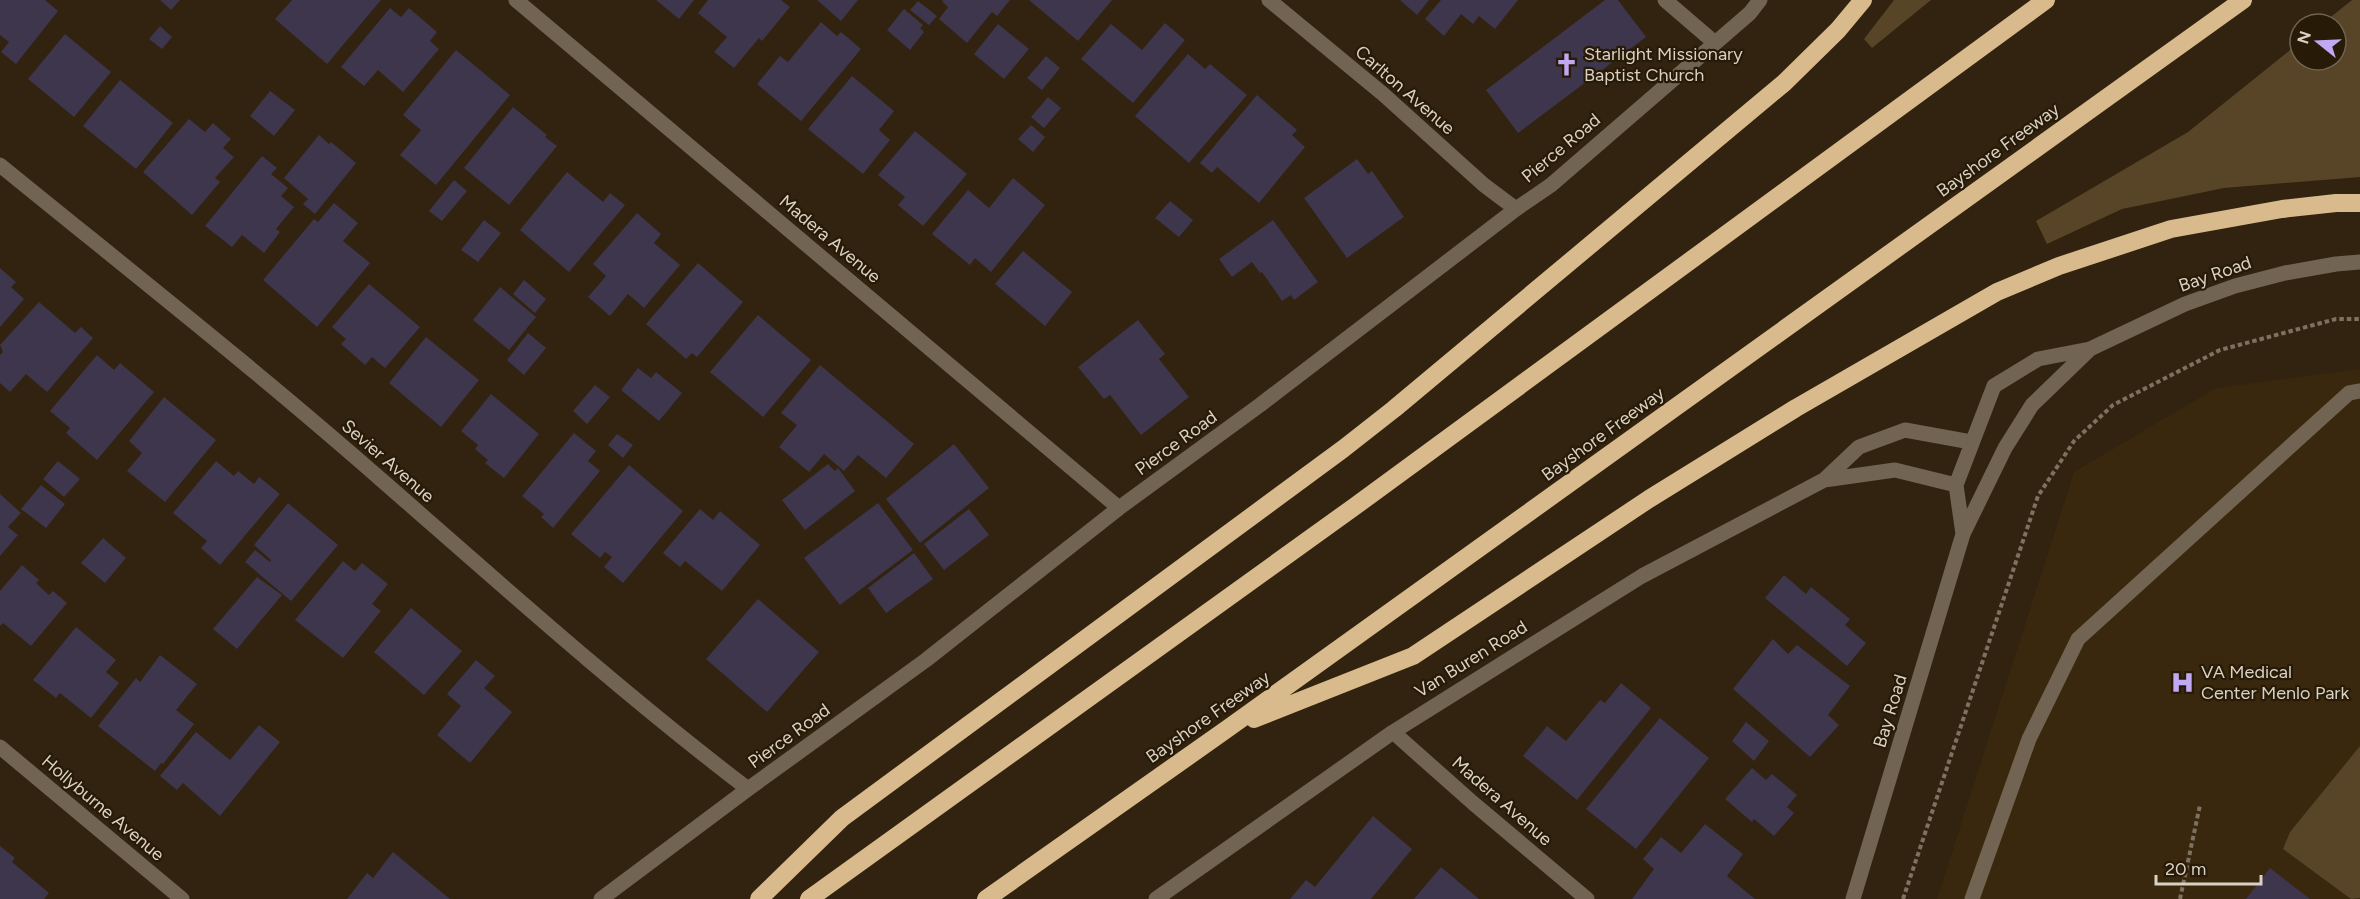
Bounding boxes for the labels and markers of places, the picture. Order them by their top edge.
place label: Starlight Missionary Baptist Church [1584,43,1743,86]
church icon: Starlight Missionary Baptist Church [1553,51,1579,77]
place label: VA Medical Center Menlo Park [2201,661,2349,704]
hospital icon: VA Medical Center Menlo Park [2170,669,2196,695]

